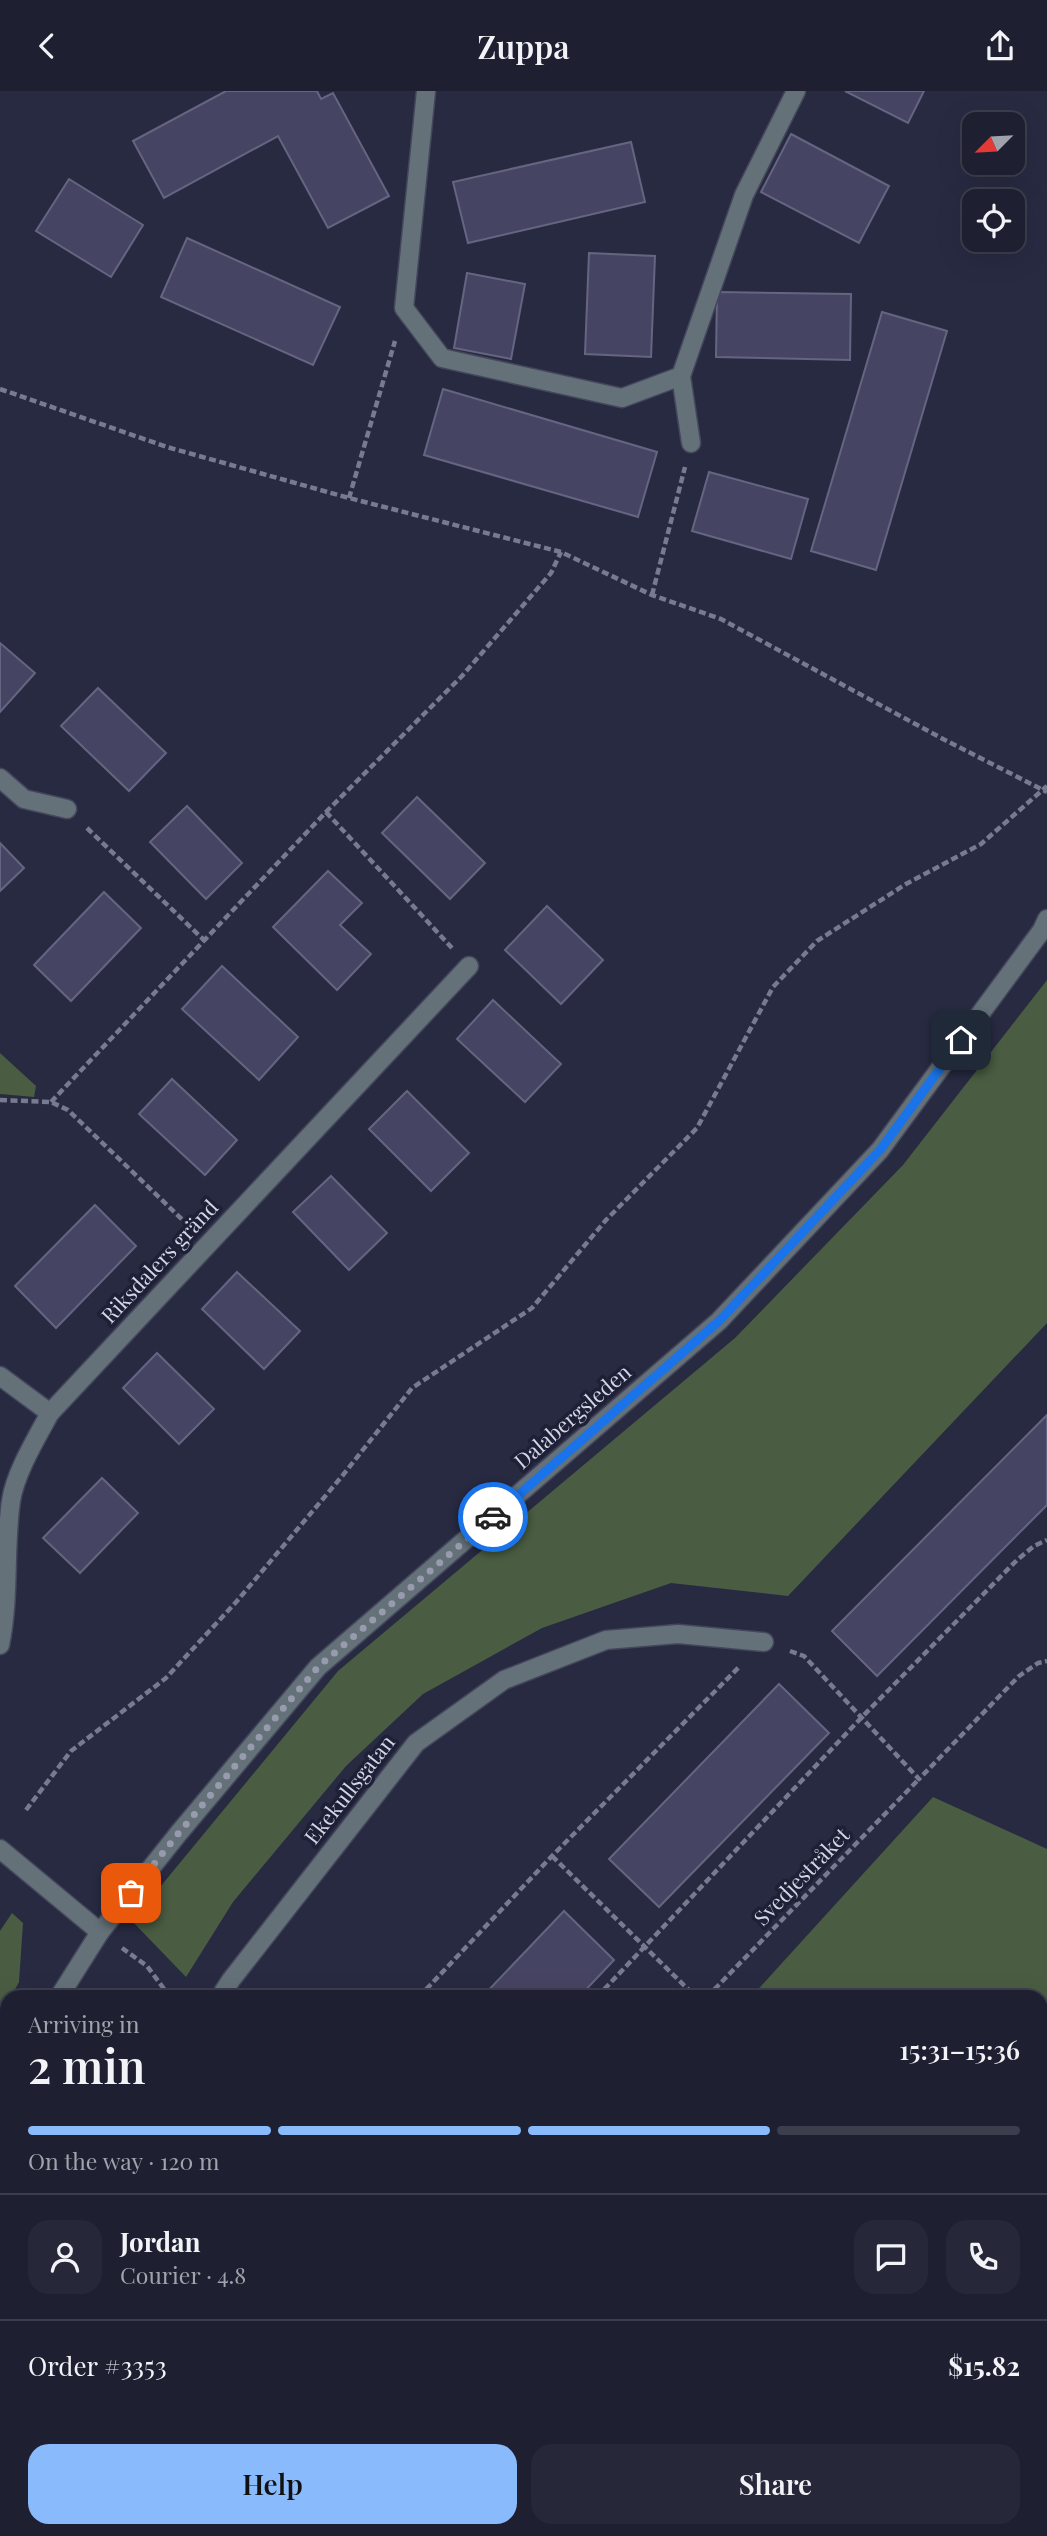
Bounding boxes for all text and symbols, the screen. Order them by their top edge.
text: Zuppa [477,24,570,67]
icon: back [28,27,66,65]
icon: share [981,27,1019,65]
north arrow [962,112,1026,175]
map controls [962,112,1025,252]
button: locate [962,189,1025,252]
pin [931,1010,991,1070]
icon: home [942,1021,980,1059]
street label: Riksdalers gränd [94,1193,223,1328]
street label: Dalabergsleden [507,1357,636,1474]
courier [458,1482,528,1552]
icon: car [474,1498,512,1536]
street label: Ekekullsgatan [297,1728,400,1849]
street label: Svedjestråket [747,1820,855,1931]
pin [101,1863,161,1923]
icon: bag [112,1874,150,1912]
text: Arriving in [28,2008,140,2039]
text: 15:31–15:36 [899,2032,1020,2067]
text: 2 min [28,2034,146,2096]
text: On the way · 120 m [28,2145,220,2176]
button: person [28,2220,102,2294]
button: chat [854,2220,928,2294]
button: phone [946,2220,1020,2294]
text: Jordan [120,2224,200,2259]
text: Courier · 4.8 [120,2259,246,2290]
text: Order #3353 [28,2348,167,2383]
text: $15.82 [948,2348,1020,2383]
button: Help [28,2444,517,2524]
button: Share [531,2444,1020,2524]

